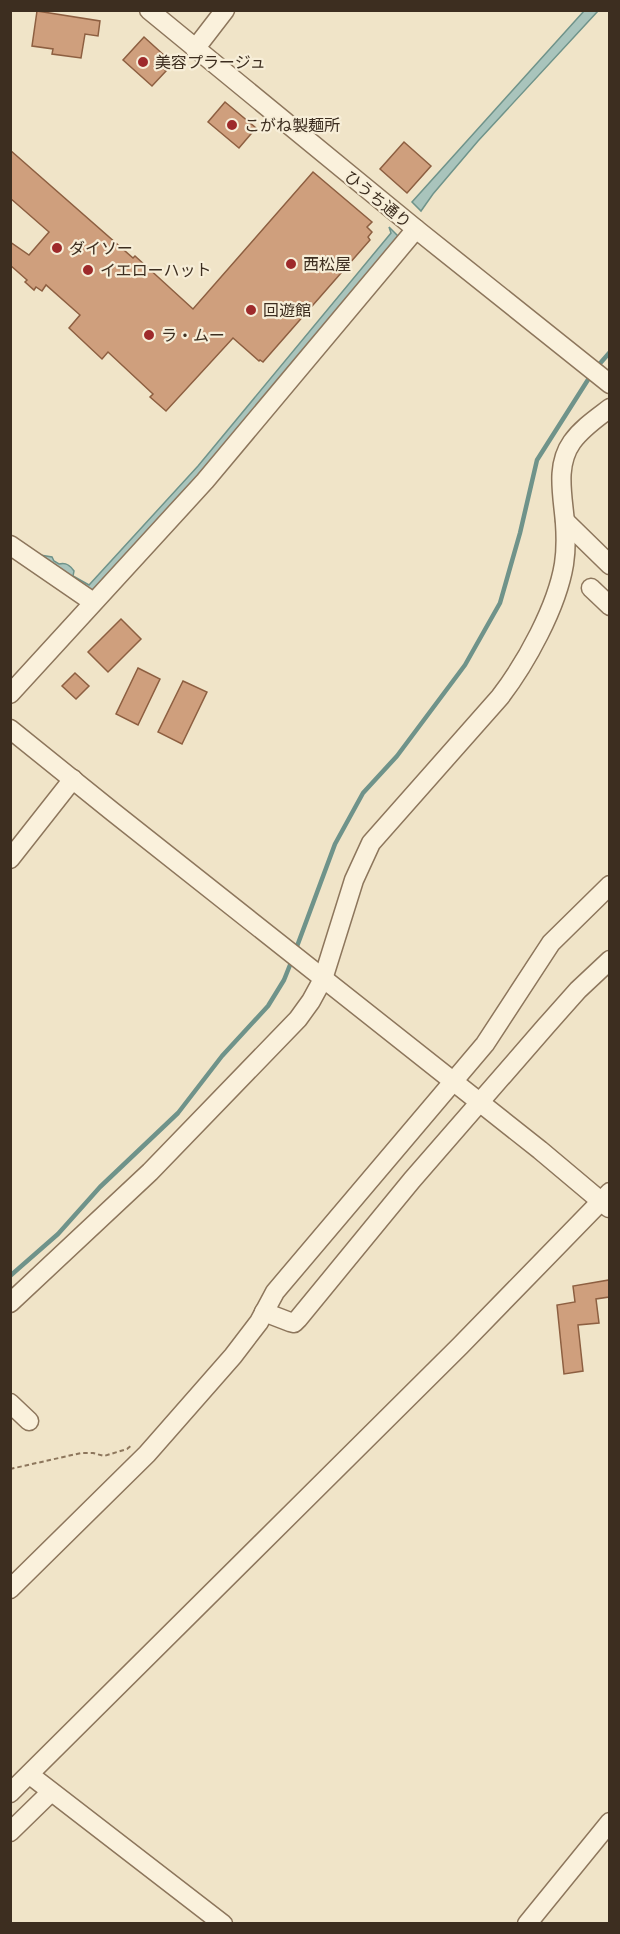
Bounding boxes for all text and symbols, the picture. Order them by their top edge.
place label: 美容プラージュ [155,52,266,72]
marker: 美容プラージュ [136,55,150,69]
place label: こがね製麺所 [244,115,340,135]
marker: こがね製麺所 [225,118,239,132]
street label: ひうち通り [341,166,415,232]
place label: ダイソー [69,238,133,258]
marker: ダイソー [50,241,64,255]
place label: 西松屋 [303,254,351,274]
marker: 西松屋 [284,257,298,271]
place label: イエローハット [100,260,212,280]
marker: イエローハット [81,263,95,277]
place label: 回遊館 [263,300,311,320]
marker: 回遊館 [244,303,258,317]
place label: ラ・ムー [161,325,225,345]
marker: ラ・ムー [142,328,156,342]

